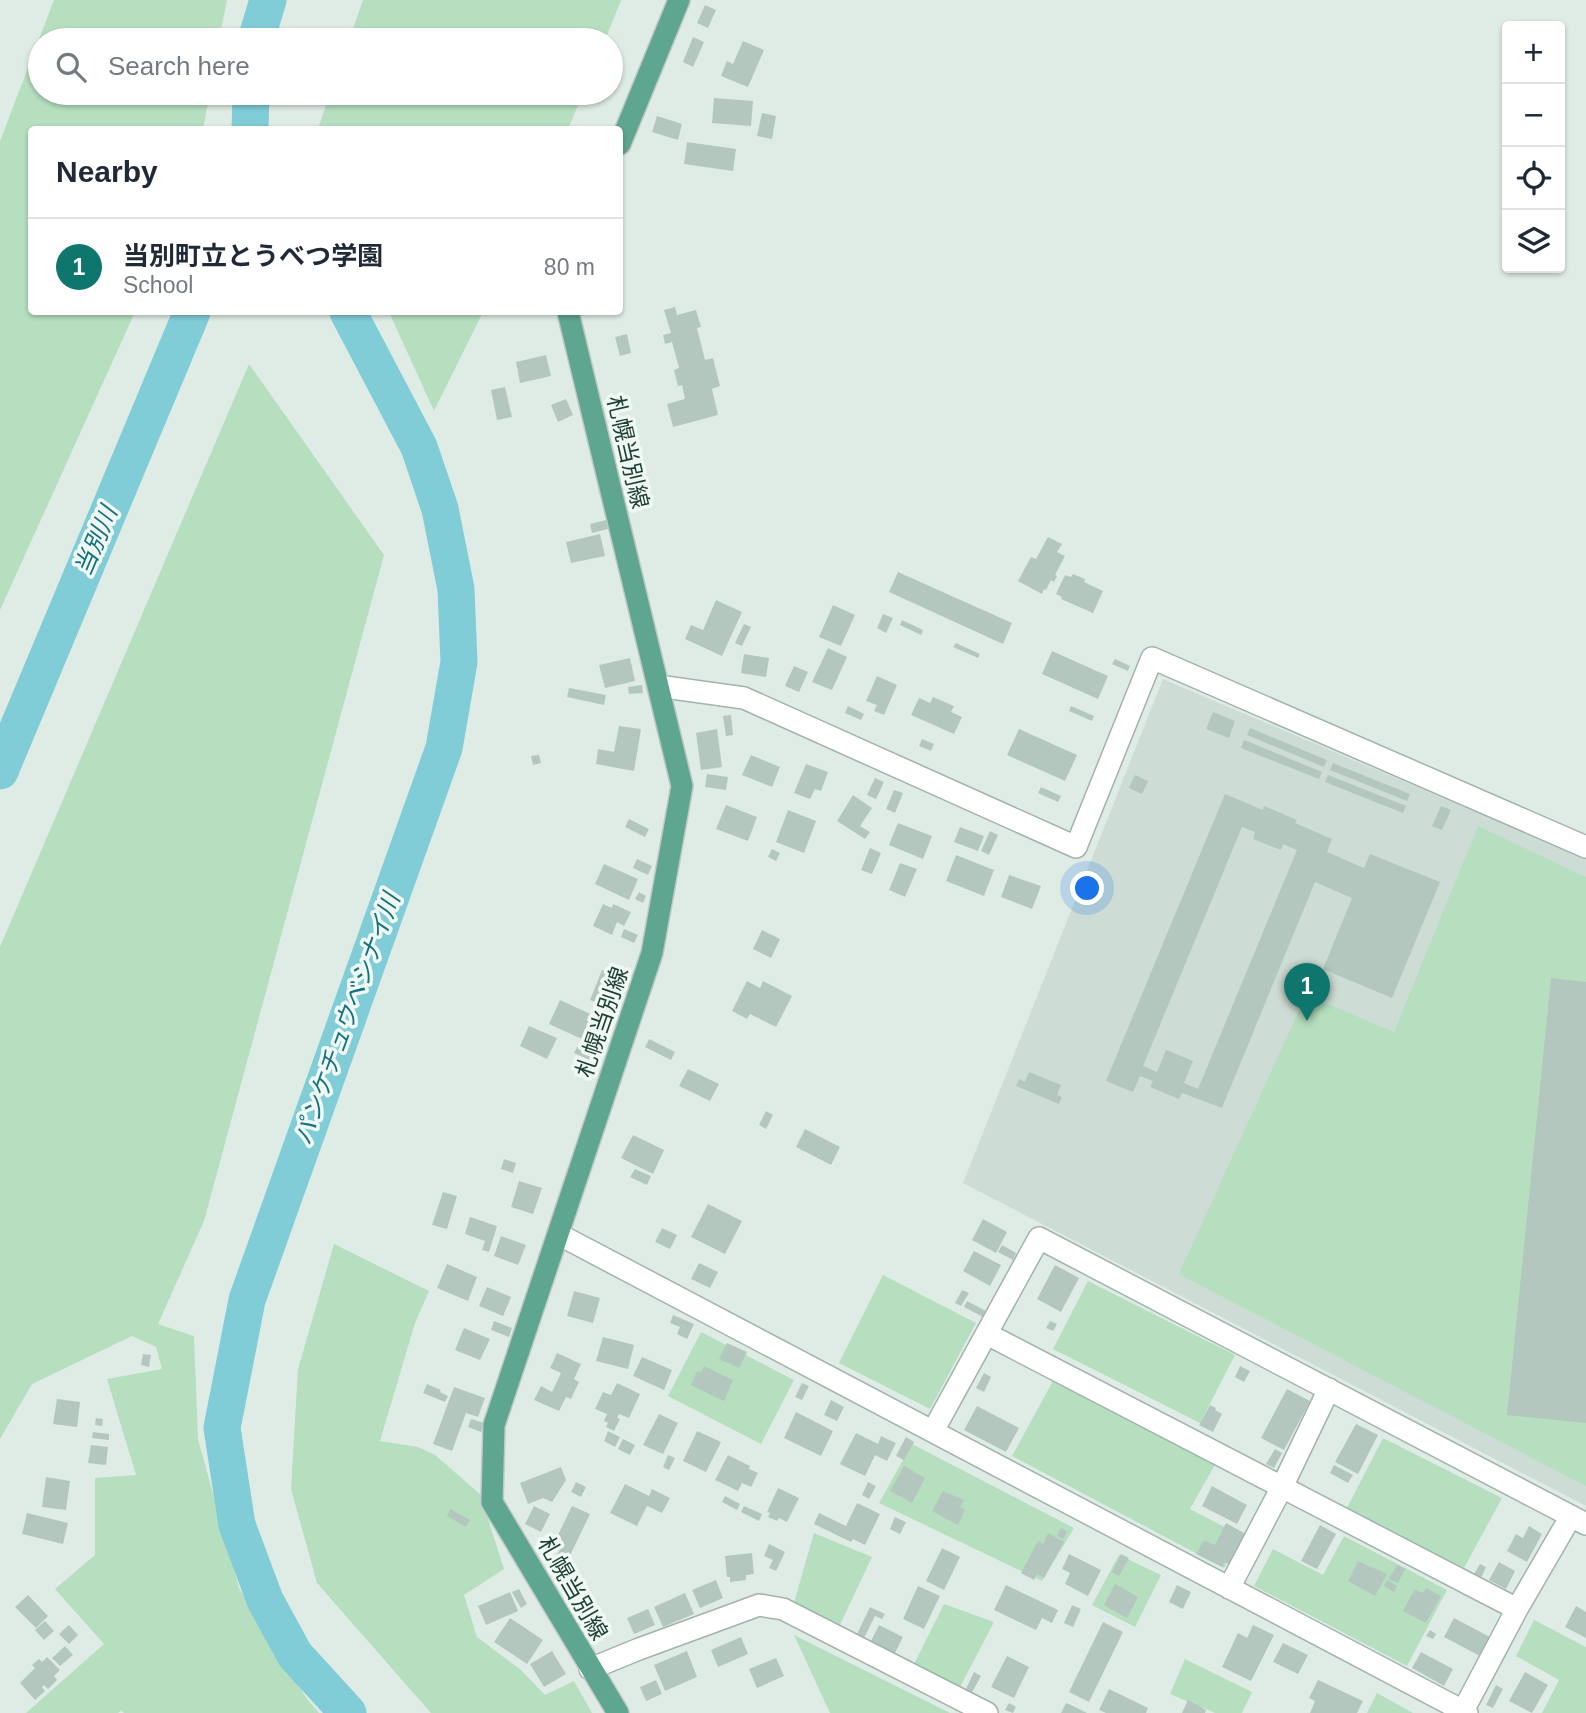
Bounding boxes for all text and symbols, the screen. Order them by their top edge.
map controls [1502,21,1565,273]
button: + [1502,21,1565,84]
search box [28,28,623,105]
icon: search [52,48,90,86]
text: Search here [108,51,250,81]
button: − [1502,84,1565,147]
button: locate [1502,147,1565,210]
text: Nearby [56,155,158,188]
button: layers [1502,210,1565,273]
text: 当別町立とうべつ学園 [123,241,383,271]
text: 1 [73,254,85,280]
text: 80 m [544,254,595,280]
text: School [123,272,193,298]
street label: 札幌当別線 [602,393,654,511]
water label: 当別川 [69,500,123,579]
your location [1070,871,1104,905]
water label: パンケチュウベシナイ川 [288,887,406,1148]
street label: 札幌当別線 [571,963,633,1081]
pin: 1 [1284,963,1330,1021]
street label: 札幌当別線 [533,1532,613,1644]

